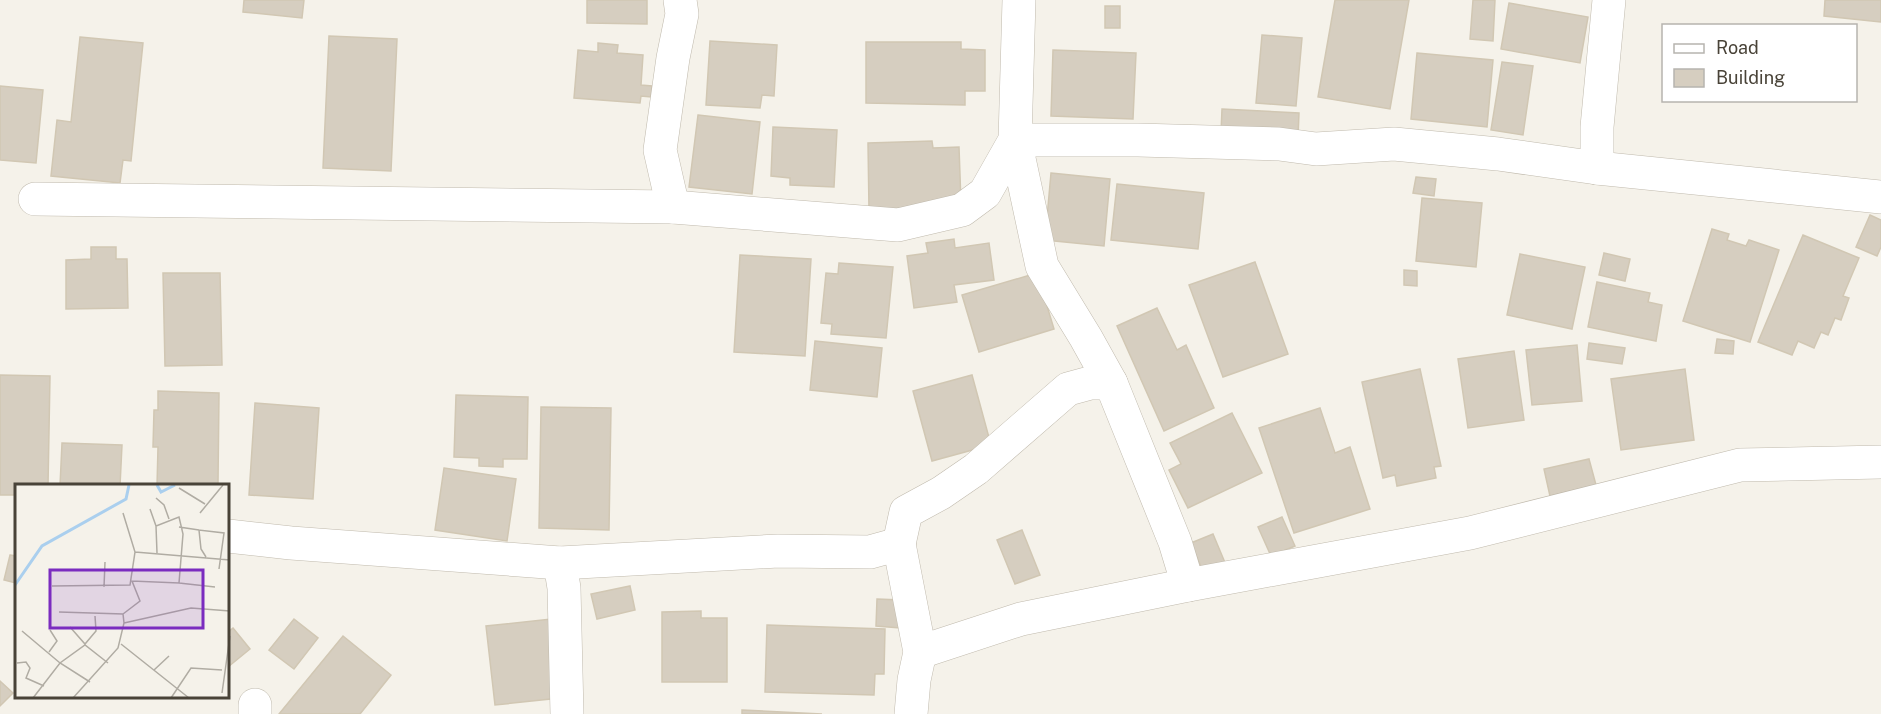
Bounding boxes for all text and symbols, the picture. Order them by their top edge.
legend [1662,24,1857,102]
text: Road [1716,37,1759,58]
text: Building [1716,67,1785,88]
inset map [15,484,230,699]

